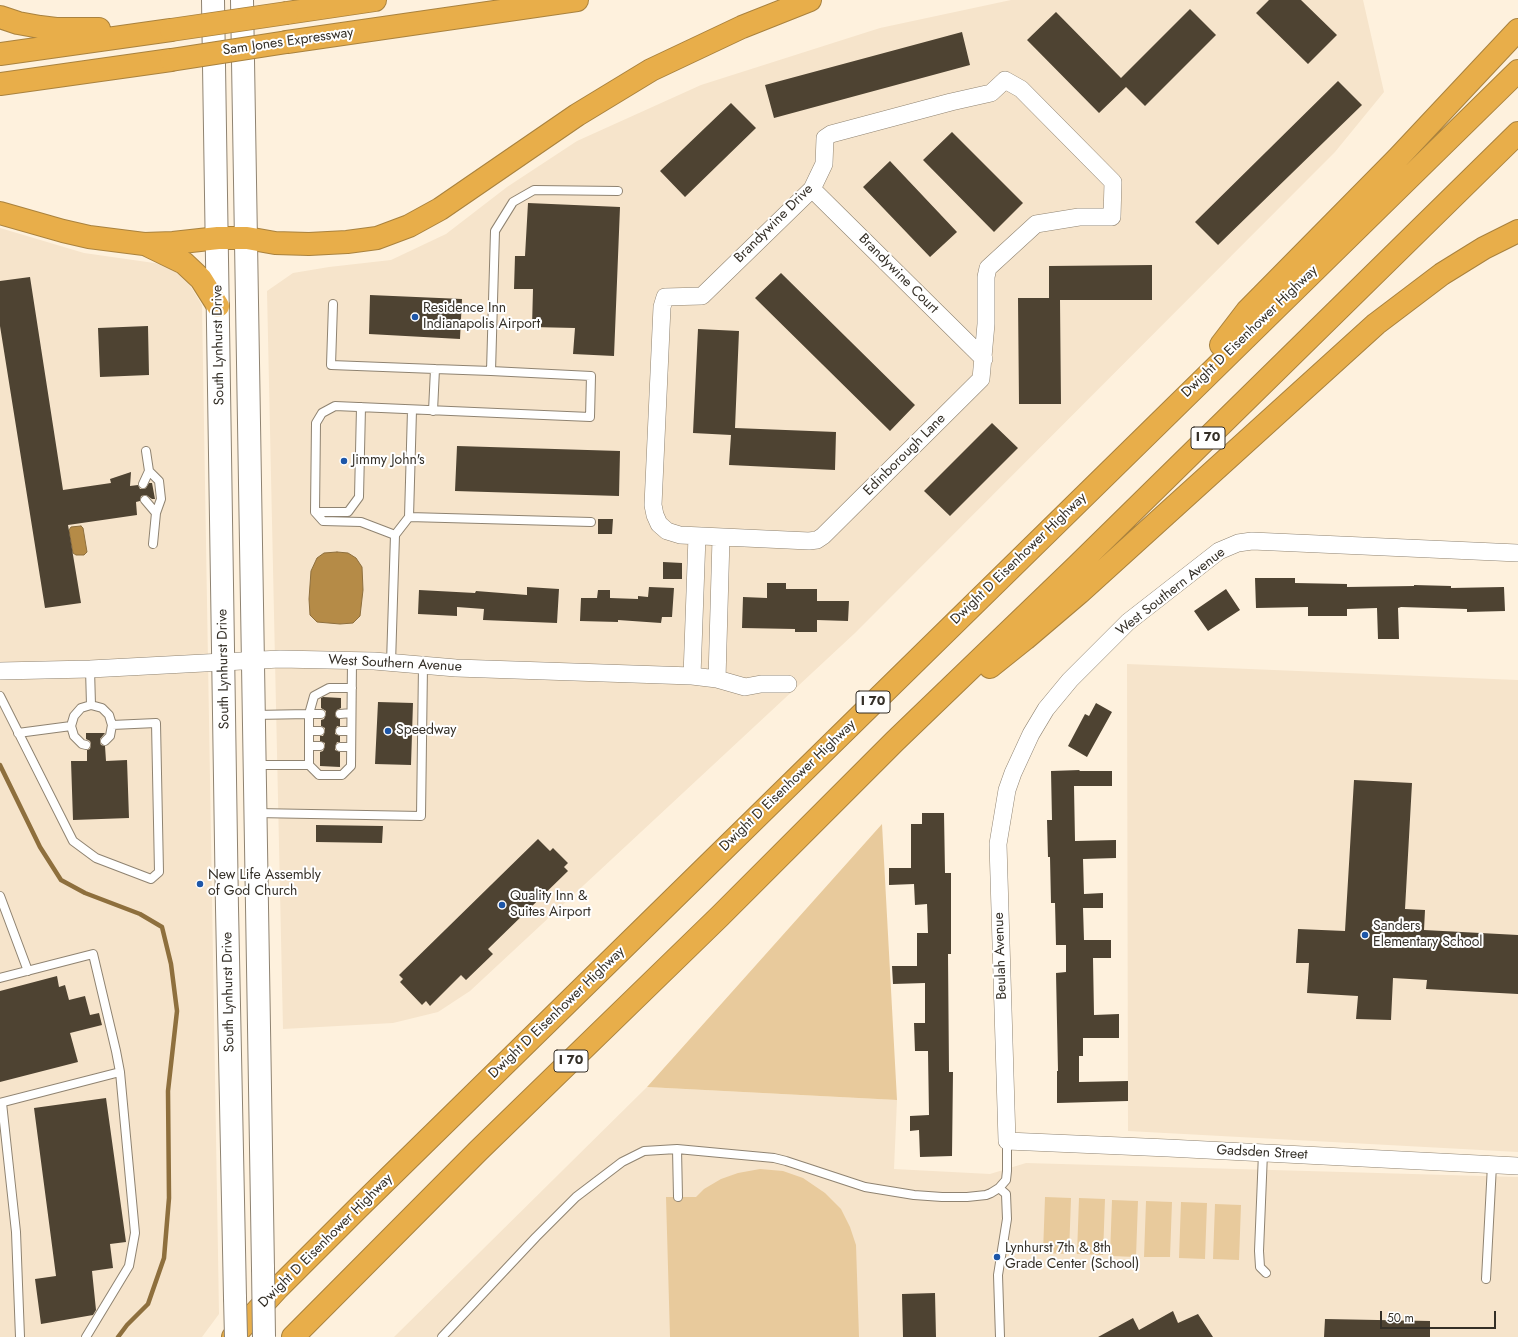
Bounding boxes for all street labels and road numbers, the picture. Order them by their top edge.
street label: Sam Jones Expressway [222,25,354,59]
street label: Brandywine Drive [731,181,817,267]
street label: Brandywine Court [855,231,941,317]
street label: Dwight D Eisenhower Highway [1178,263,1322,401]
street label: South Lynhurst Drive [210,285,228,405]
street label: Edinborough Lane [861,411,949,499]
road number: I 70 [1191,427,1225,449]
street label: Dwight D Eisenhower Highway [947,490,1091,628]
street label: West Southern Avenue [1113,544,1229,640]
street label: South Lynhurst Drive [215,609,233,729]
street label: West Southern Avenue [328,652,462,676]
road number: I 70 [856,691,890,713]
street label: Dwight D Eisenhower Highway [716,717,860,855]
street label: Beulah Avenue [991,912,1011,1000]
street label: South Lynhurst Drive [220,932,238,1052]
street label: Dwight D Eisenhower Highway [485,944,629,1082]
road number: I 70 [554,1050,588,1072]
street label: Gadsden Street [1216,1142,1308,1164]
street label: Dwight D Eisenhower Highway [256,1171,396,1311]

